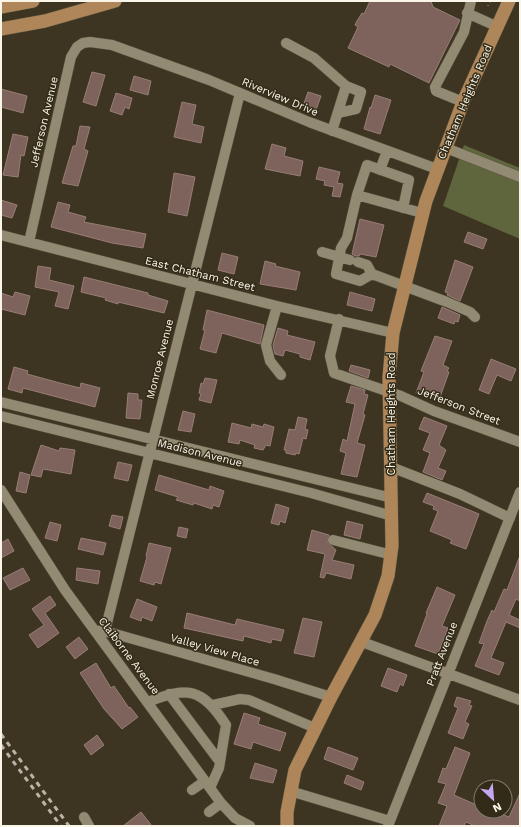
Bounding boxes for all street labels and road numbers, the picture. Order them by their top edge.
street label: Chatham Heights Road [435,43,495,161]
street label: Jefferson Avenue [27,75,61,169]
street label: Riverview Drive [240,75,320,119]
street label: East Chatham Street [144,254,257,294]
street label: Monroe Avenue [144,318,176,400]
street label: Chatham Heights Road [385,352,398,476]
street label: Jefferson Street [416,384,503,428]
street label: Madison Avenue [156,436,244,470]
street label: Claiborne Avenue [96,615,162,697]
street label: Pratt Avenue [424,620,460,688]
street label: Valley View Place [169,631,261,669]

